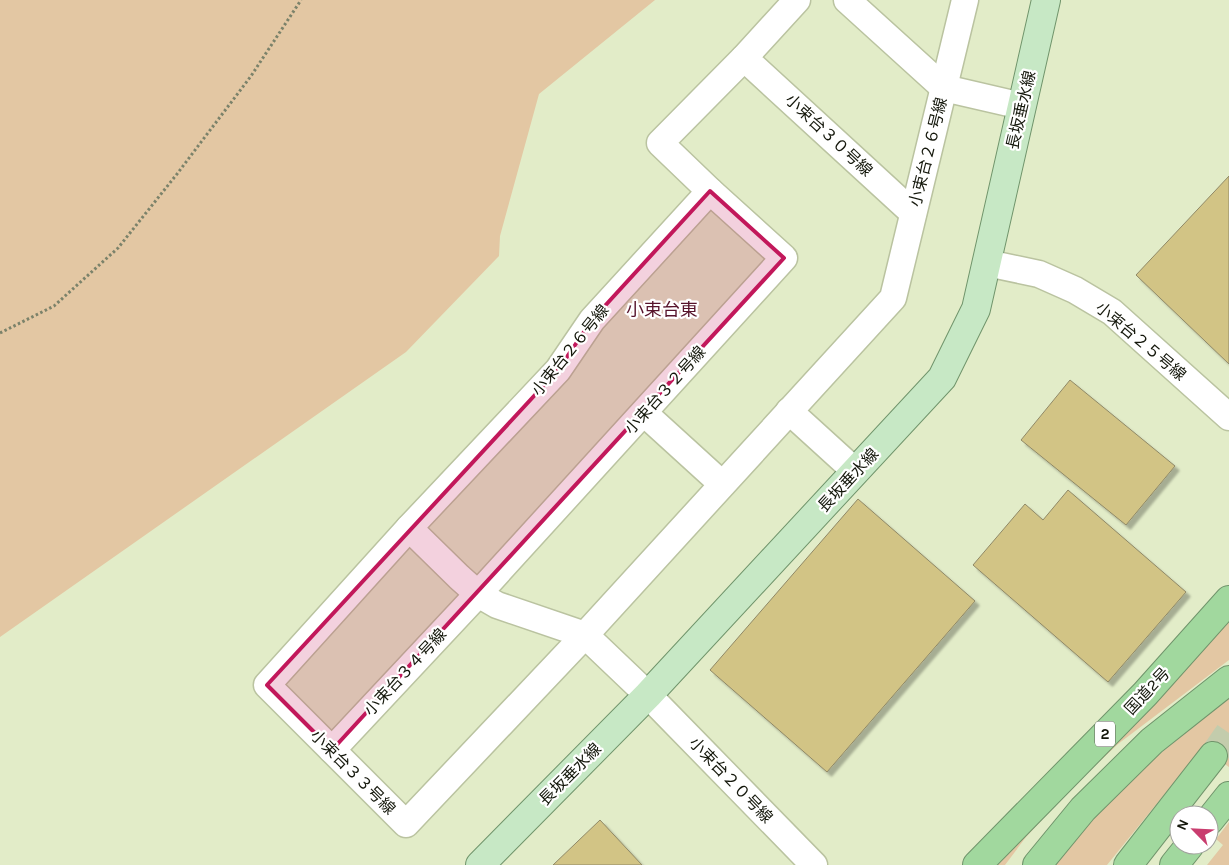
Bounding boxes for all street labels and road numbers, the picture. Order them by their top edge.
street label: 長坂垂水線 [1003,69,1039,151]
street label: 小束台３０号線 [782,90,876,180]
street label: 小束台２６号線 [905,95,951,209]
street label: 小束台２５号線 [1092,298,1190,384]
street label: 小束台２６号線 [527,300,613,400]
street label: 小束台３２号線 [620,342,710,438]
street label: 長坂垂水線 [814,444,882,516]
street label: 小束台３４号線 [360,625,450,719]
street label: 国道2号 [1121,664,1173,718]
road number: 2 [1095,722,1115,746]
street label: 小束台３３号線 [307,726,399,818]
street label: 小束台２０号線 [685,733,777,827]
street label: 長坂垂水線 [535,739,605,809]

